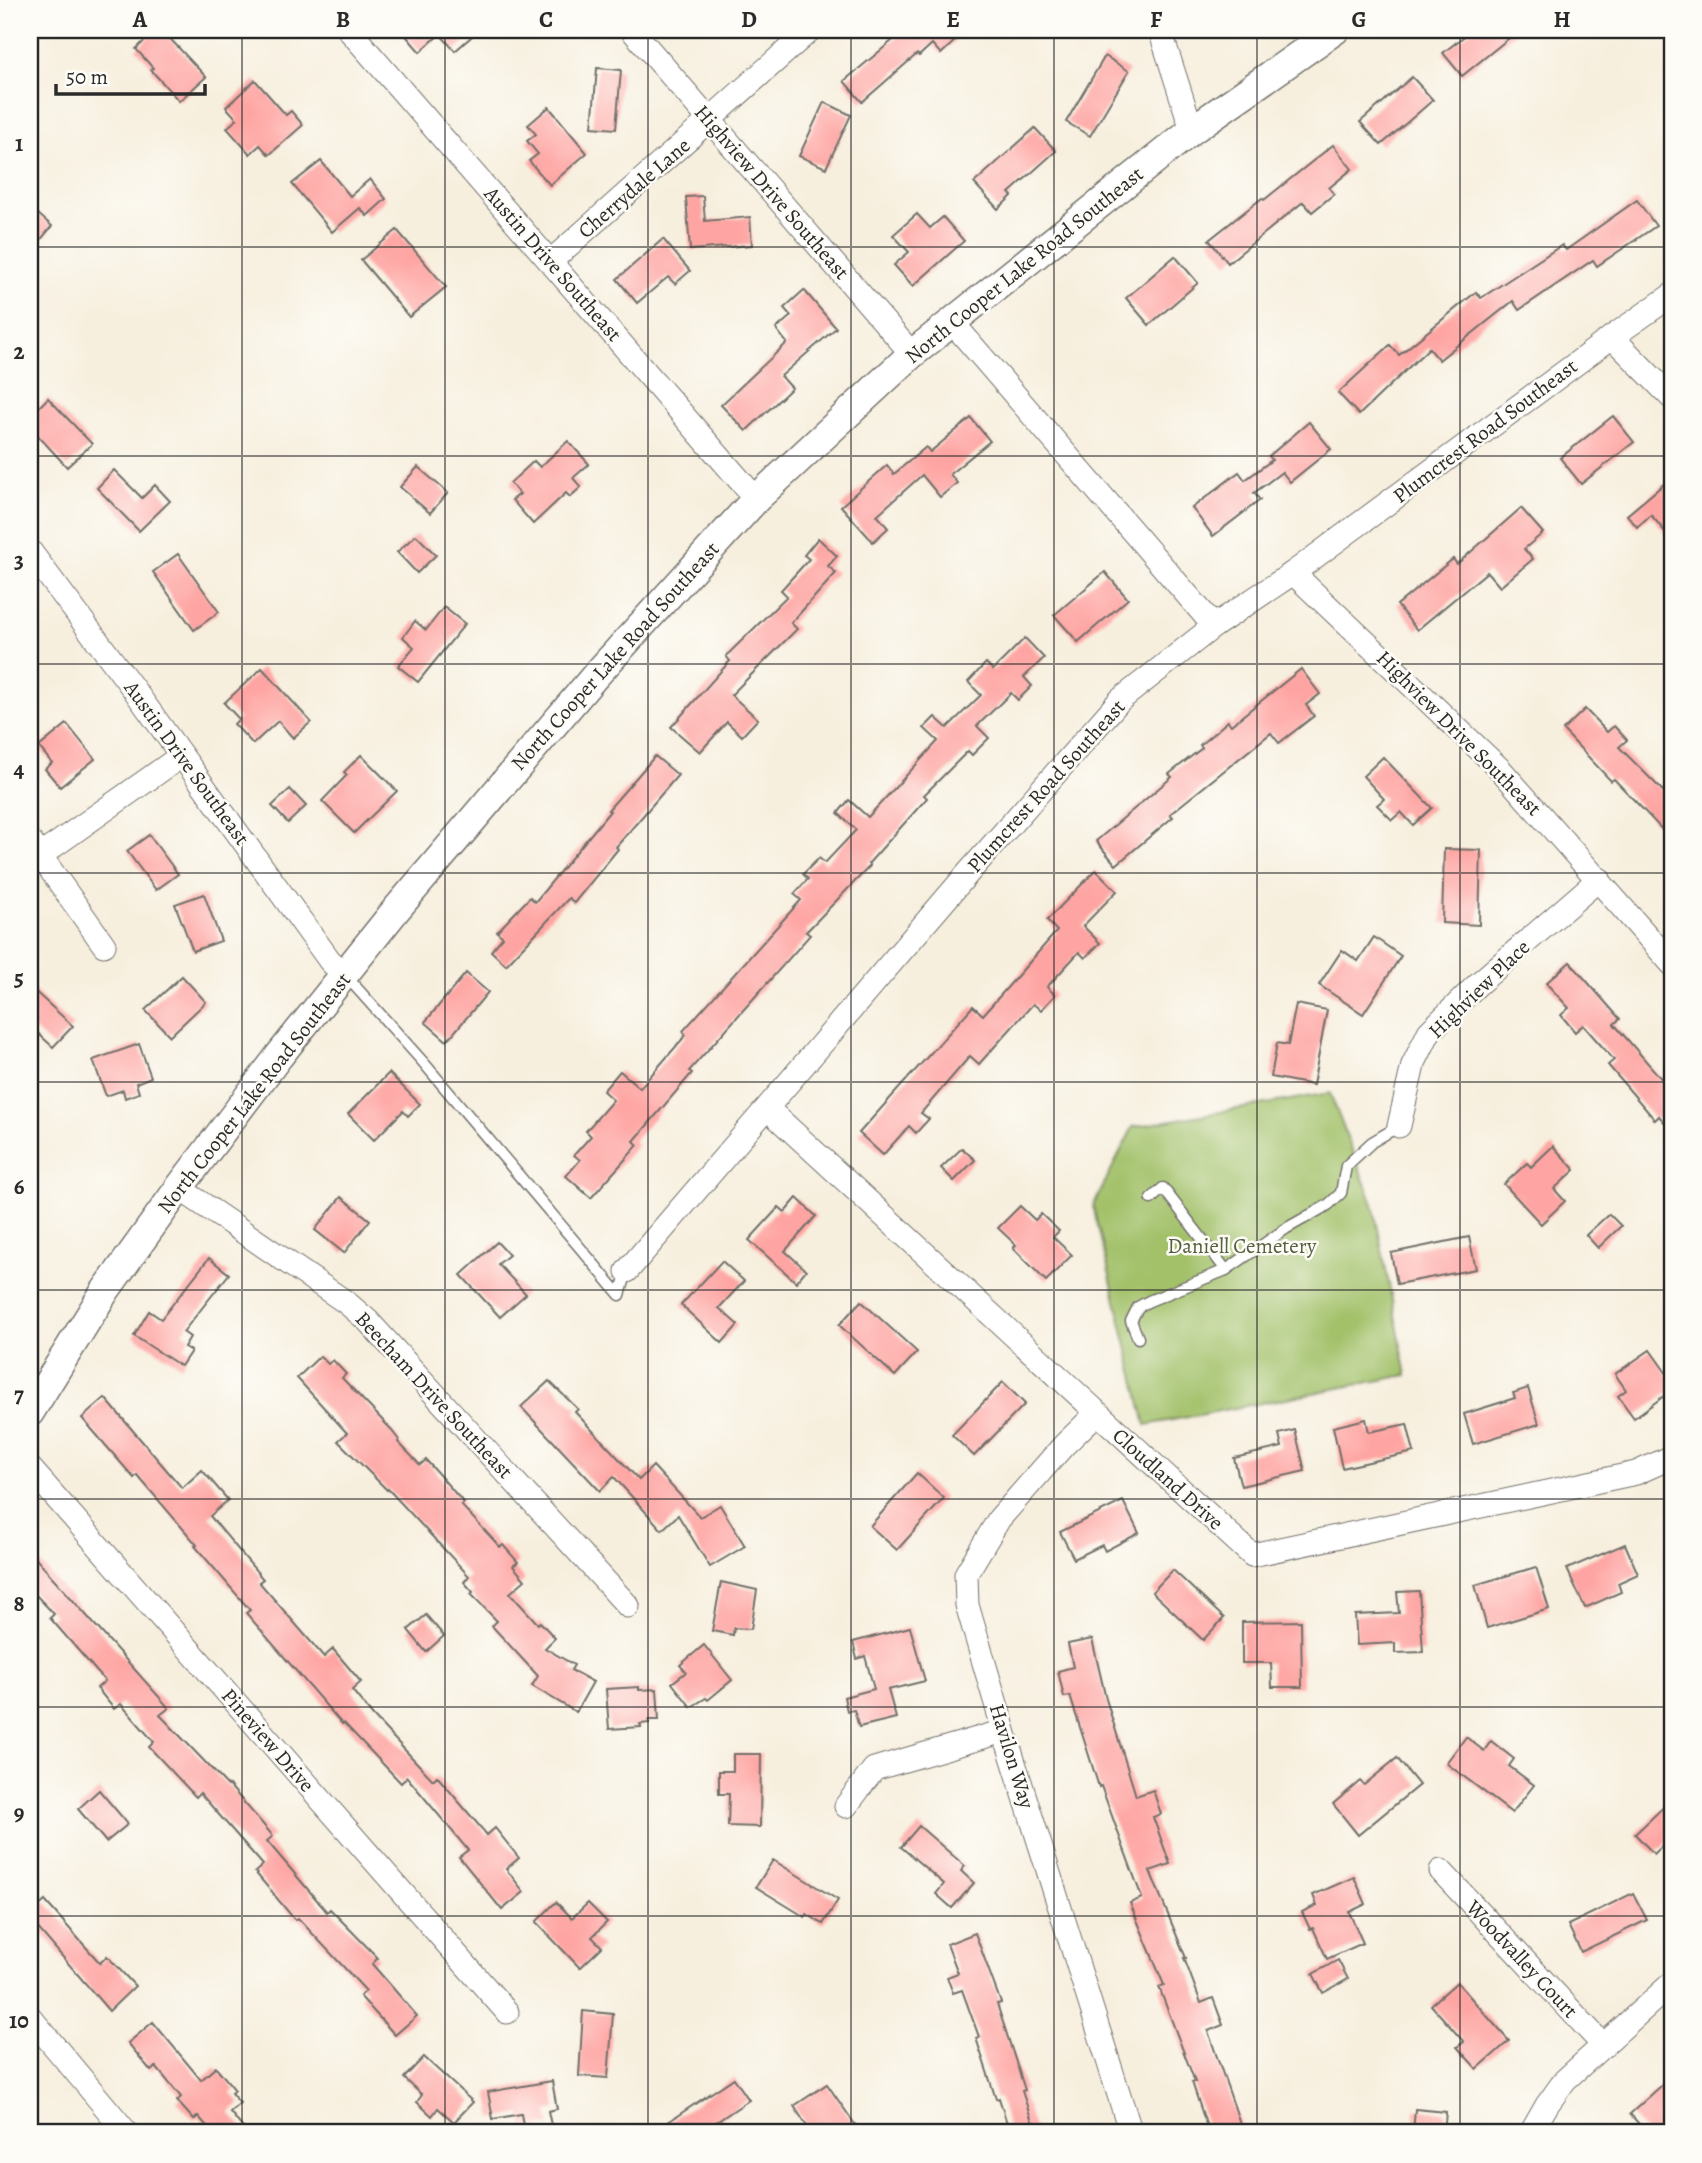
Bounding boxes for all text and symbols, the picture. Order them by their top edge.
text: A [132,4,148,35]
text: B [336,4,350,35]
text: C [539,4,553,35]
text: D [741,4,757,35]
text: E [946,4,960,35]
text: F [1150,4,1163,35]
text: G [1351,4,1367,35]
text: H [1553,4,1571,35]
scale bar [56,52,205,96]
text: 50 m [66,63,108,91]
street label: Highview Drive Southeast [688,99,856,285]
text: 1 [15,128,23,159]
street label: Cherrydale Lane [572,131,696,245]
street label: North Cooper Lake Road Southeast [899,160,1149,370]
street label: Austin Drive Southeast [477,180,628,347]
text: 2 [13,336,25,367]
street label: Plumcrest Road Southeast [1387,352,1583,510]
street label: North Cooper Lake Road Southeast [505,536,725,776]
text: 3 [14,545,24,576]
street label: Highview Drive Southeast [1370,644,1548,822]
street label: Austin Drive Southeast [117,674,256,851]
street label: Plumcrest Road Southeast [961,693,1131,879]
text: 4 [14,754,25,785]
street label: Highview Place [1422,933,1536,1045]
text: 5 [14,962,24,993]
street label: North Cooper Lake Road Southeast [151,967,357,1219]
text: 6 [14,1171,25,1202]
park label: Daniell Cemetery [1168,1232,1317,1260]
street label: Beecham Drive Southeast [349,1305,519,1485]
text: 7 [14,1379,24,1410]
street label: Cloudland Drive [1106,1422,1230,1536]
text: 8 [13,1588,25,1619]
street label: Pineview Drive [215,1682,321,1798]
street label: Havilon Way [983,1700,1041,1812]
text: 9 [14,1797,24,1828]
street label: Woodvalley Court [1459,1893,1584,2024]
text: 10 [9,2005,29,2036]

